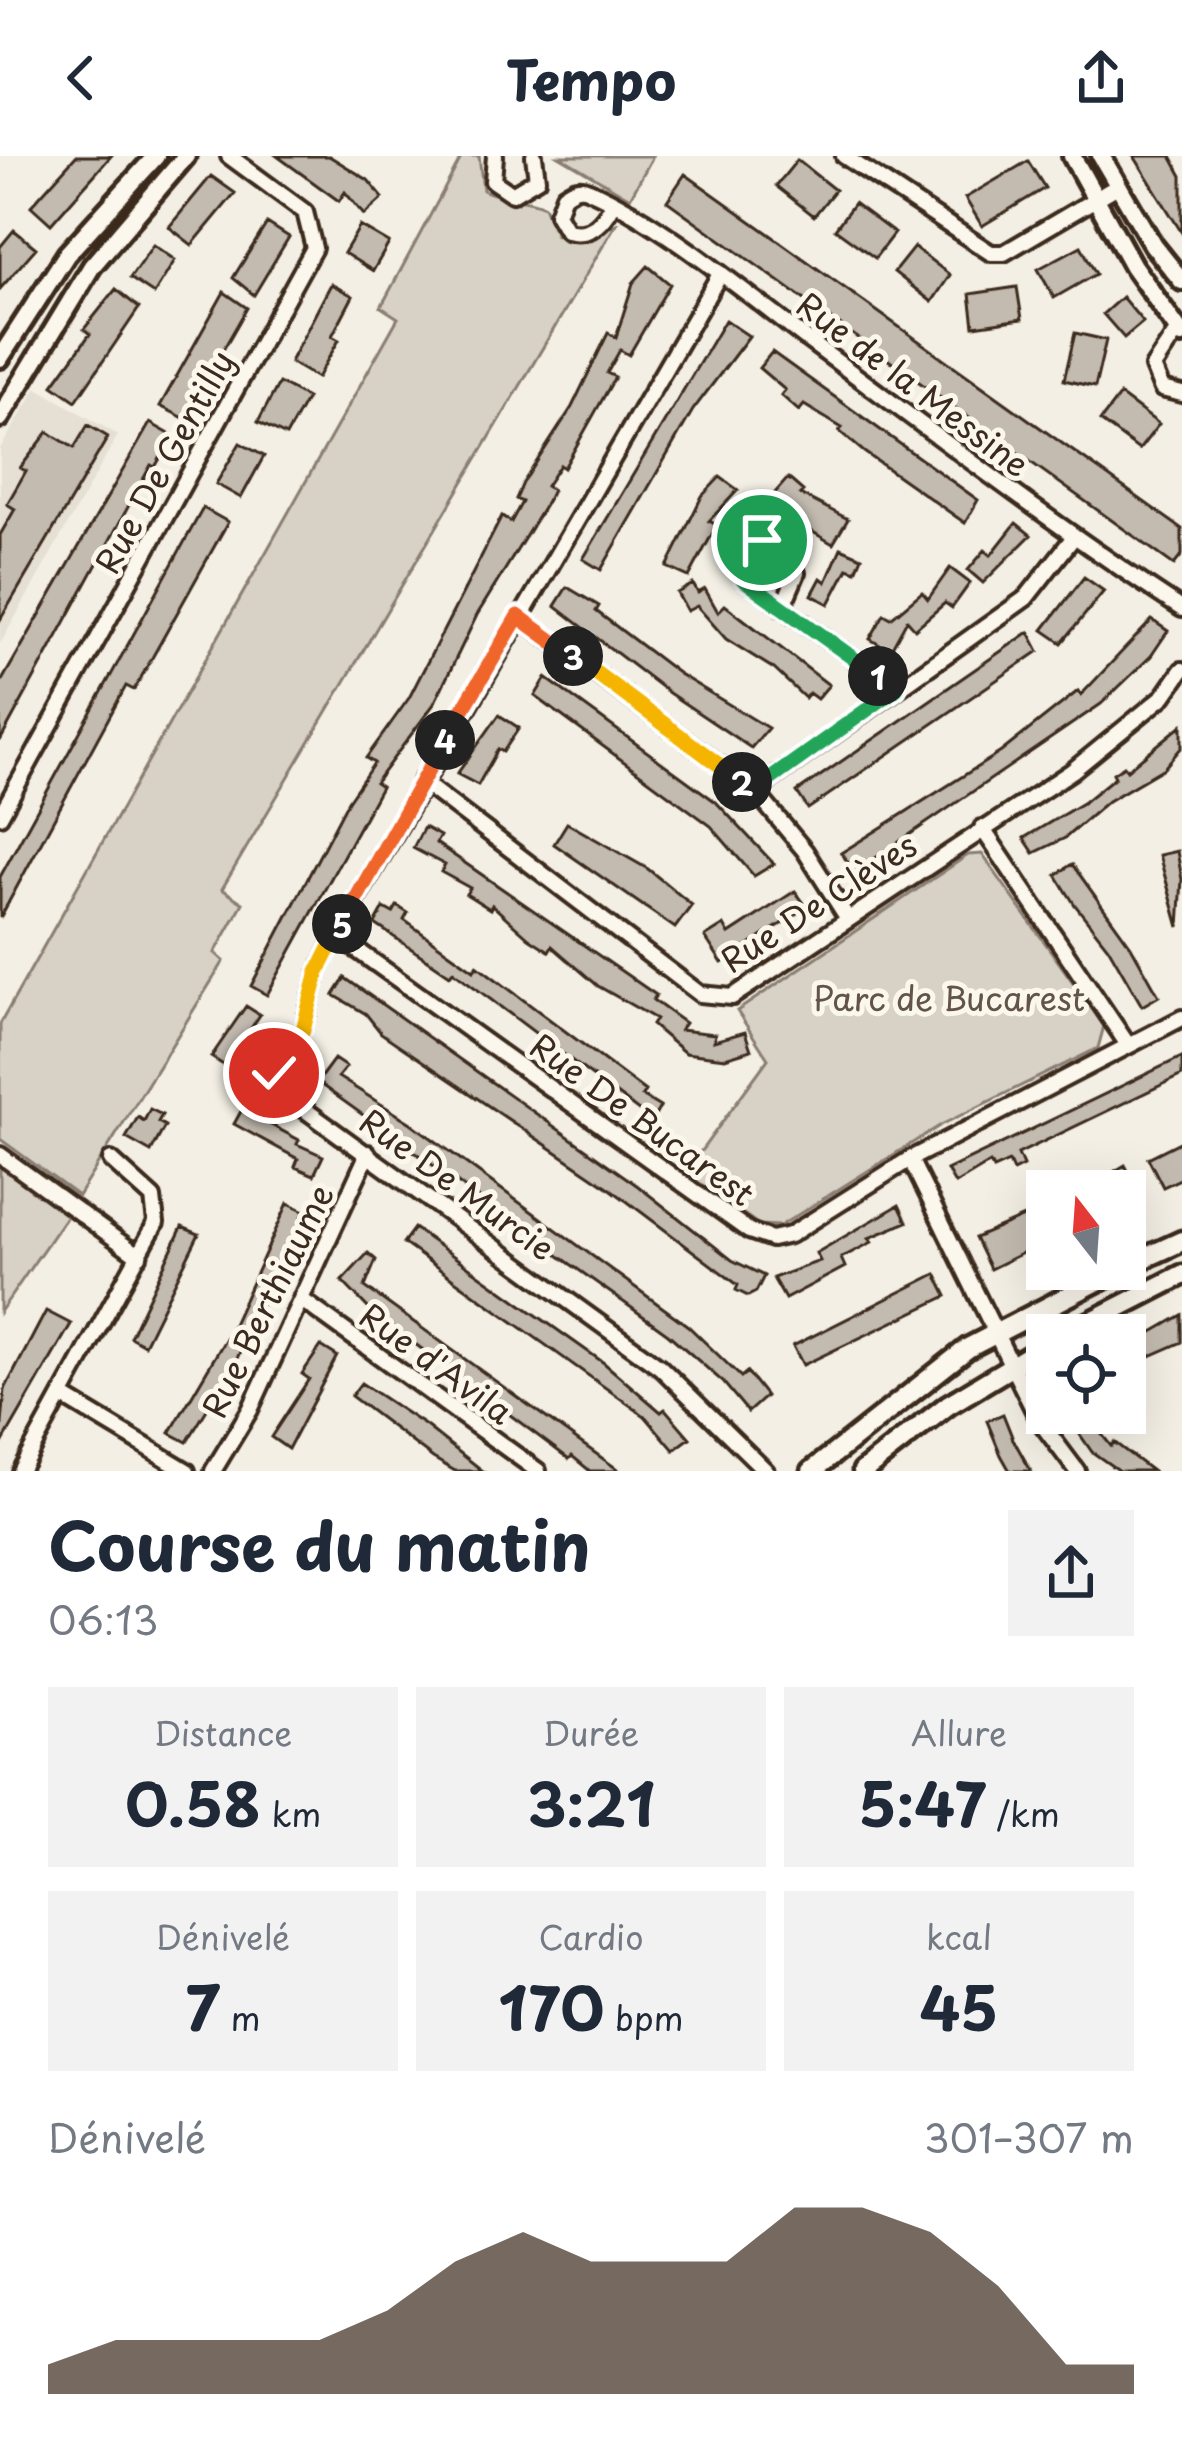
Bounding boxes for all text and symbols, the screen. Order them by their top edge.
text: Tempo [506,38,676,119]
icon: back [48,45,114,111]
icon: share [1068,45,1134,111]
street label: Rue de la Messine [787,279,1041,488]
street label: Rue De Gentilly [81,340,245,582]
pin [711,489,813,591]
icon: arrive [729,507,795,573]
pin: 3 [543,626,603,686]
text: 3 [562,631,584,681]
pin: 1 [848,646,908,706]
text: 1 [870,651,886,701]
pin: 4 [415,710,475,770]
text: 4 [434,715,456,765]
pin: 2 [712,752,772,812]
text: 2 [730,757,754,807]
street label: Rue De Clèves [710,819,926,983]
pin: 5 [312,894,372,954]
text: 5 [331,899,353,949]
park label: Parc de Bucarest [813,972,1085,1022]
street label: Rue De Bucarest [521,1020,766,1217]
pin [223,1022,325,1124]
icon: check [241,1040,307,1106]
street label: Rue De Murcie [350,1095,566,1271]
north arrow [1026,1170,1146,1290]
map controls [1026,1170,1146,1434]
street label: Rue Berthiaume [188,1175,344,1425]
street label: Rue d'Avila [350,1290,524,1435]
button: locate [1026,1314,1146,1434]
text: Course du matin [48,1494,591,1593]
button: share [1008,1510,1134,1636]
text: 06:13 [48,1589,158,1648]
text: Distance [154,1707,292,1757]
text: Durée [543,1707,639,1757]
text: Allure [911,1707,1007,1757]
text: 0.58 [125,1757,261,1847]
text: 3:21 [527,1757,655,1847]
text: 5:47 [858,1757,986,1847]
text: km [261,1788,321,1838]
text: /km [986,1788,1060,1838]
text: Dénivelé [156,1911,290,1961]
text: Cardio [538,1911,644,1961]
text: kcal [926,1911,992,1961]
text: 7 [185,1961,220,2051]
text: 170 [498,1961,604,2051]
text: 45 [920,1961,998,2051]
text: m [220,1992,261,2042]
text: bpm [604,1992,684,2042]
text: Dénivelé [48,2107,206,2166]
text: 301–307 m [924,2107,1134,2166]

